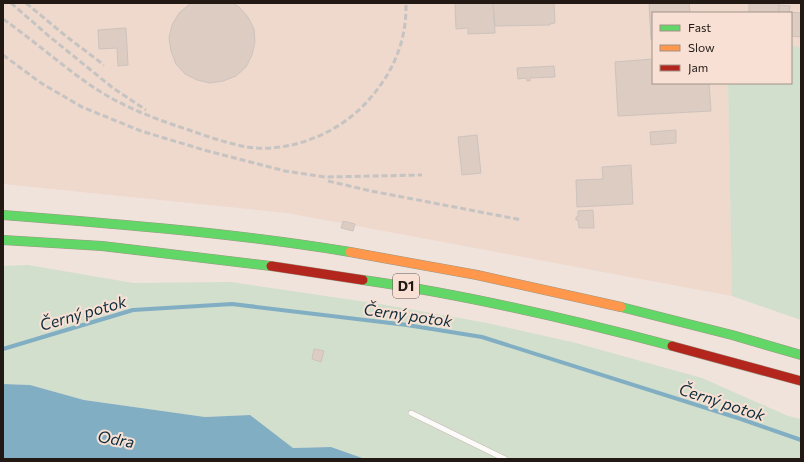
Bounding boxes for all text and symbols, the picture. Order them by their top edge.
legend [652,12,792,84]
text: Fast [688,20,711,34]
text: Slow [688,40,715,54]
text: Jam [688,60,708,75]
road number: D1 [393,274,419,298]
water label: Černý potok [37,291,129,334]
water label: Černý potok [362,299,454,330]
water label: Černý potok [677,379,768,424]
water label: Odra [96,426,136,451]

